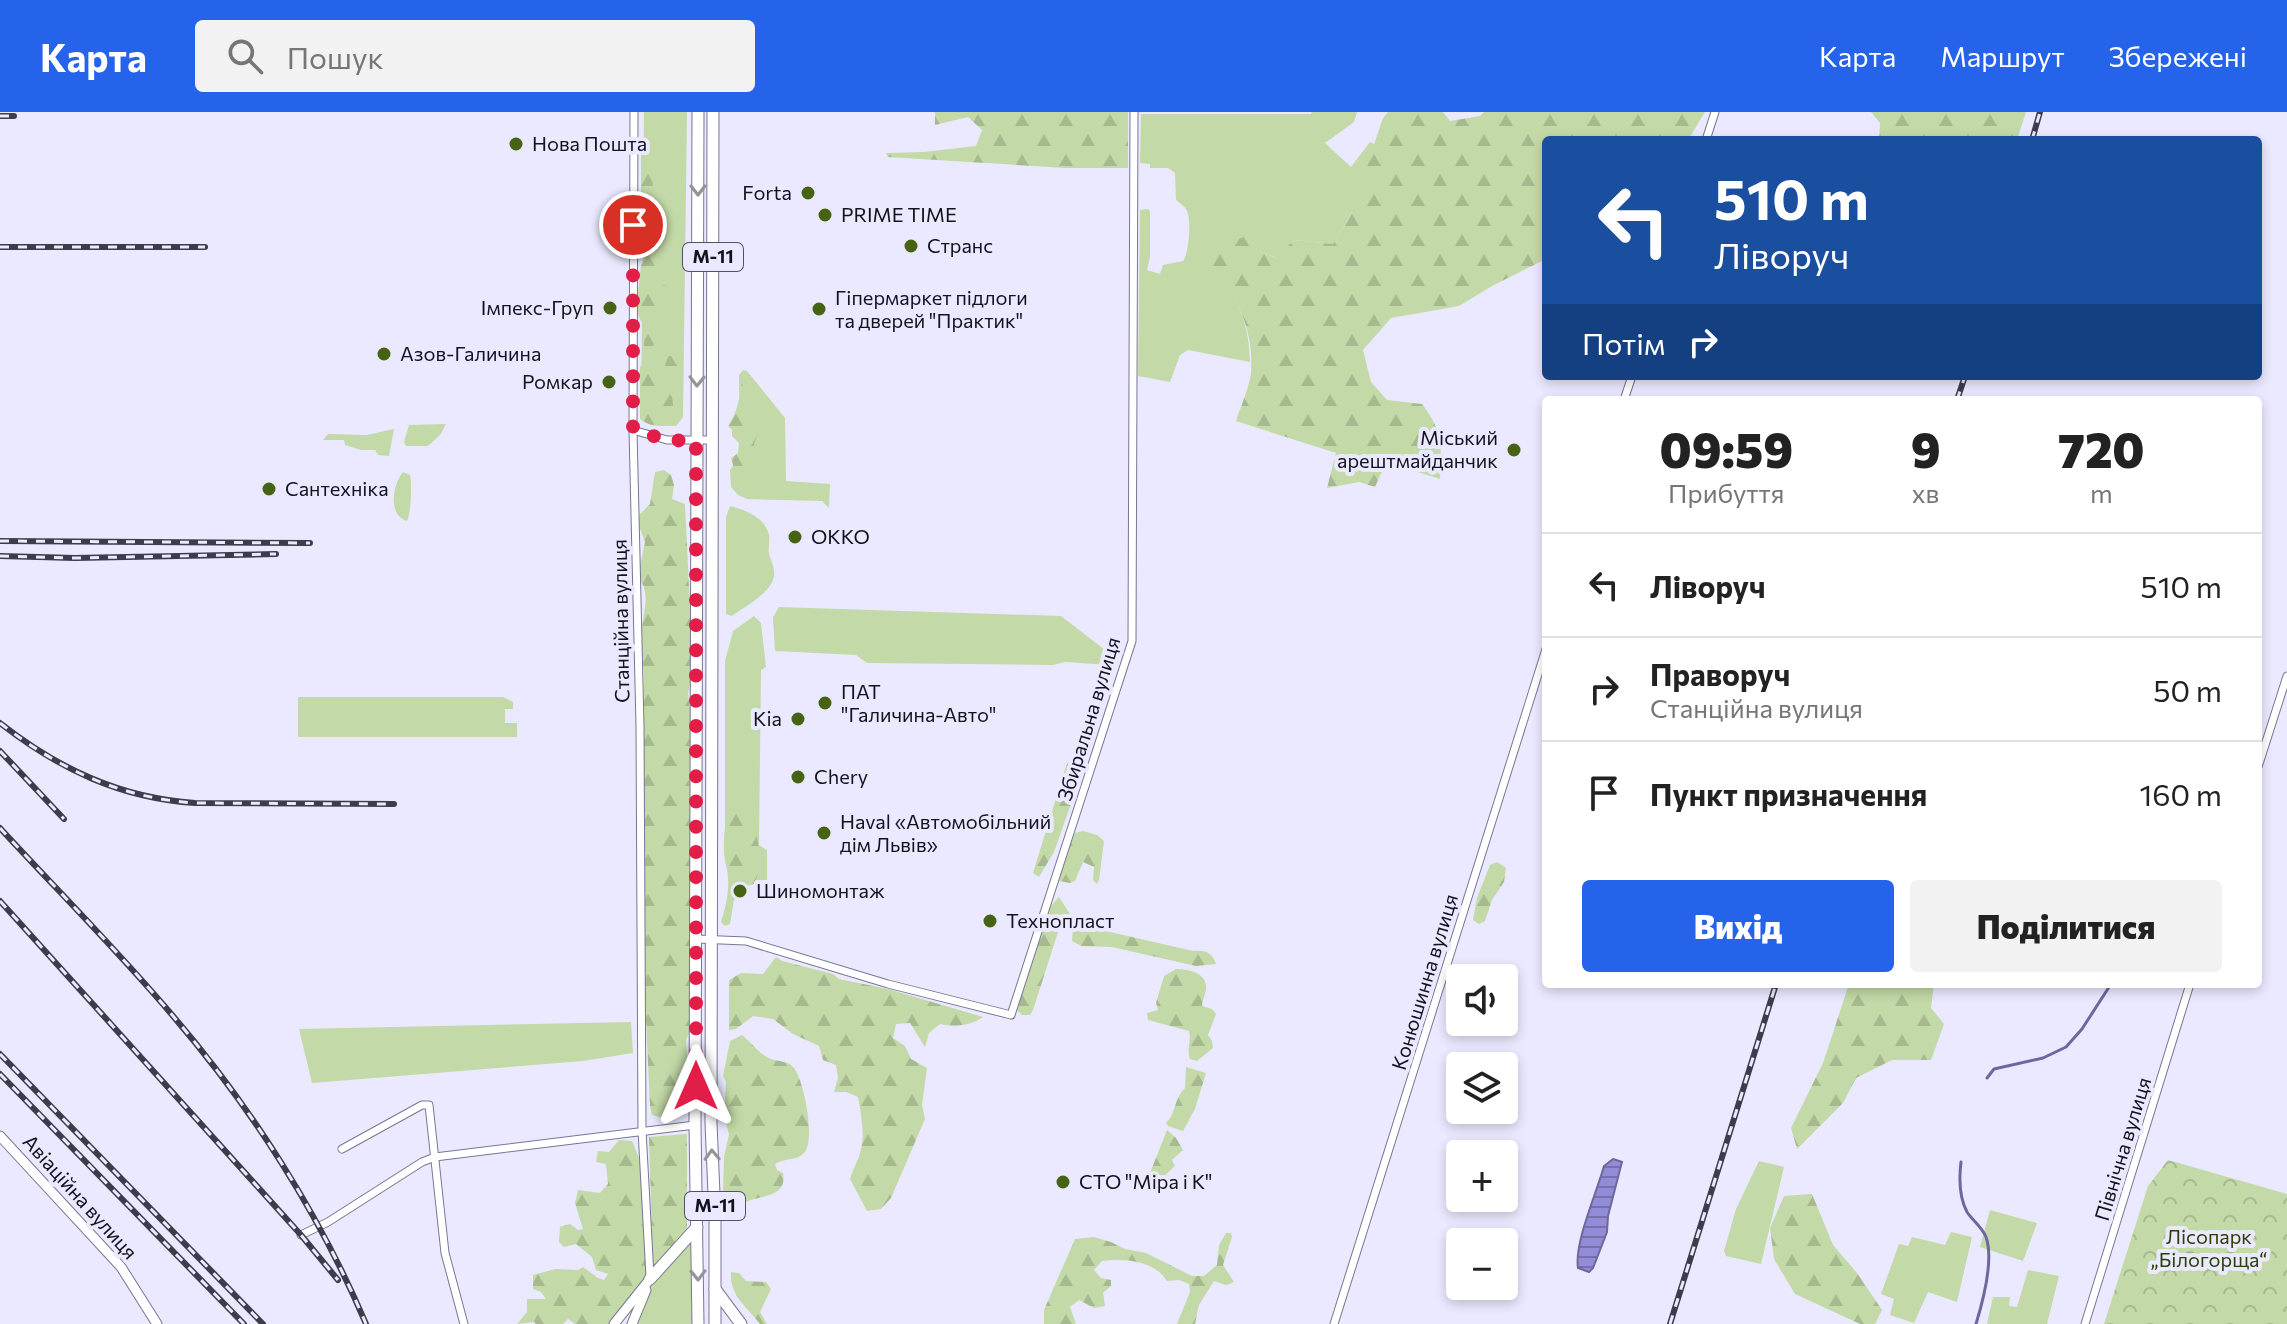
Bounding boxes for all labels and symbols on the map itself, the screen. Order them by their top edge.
place label: Нова Пошта [532,131,647,155]
marker: Нова Пошта [507,135,525,153]
place label: Forta [742,180,792,204]
one-way arrow [689,184,707,197]
marker: Forta [799,184,817,202]
pin [599,191,667,259]
place label: PRIME TIME [841,202,957,226]
marker: PRIME TIME [816,206,834,224]
place label: Странс [927,233,993,257]
marker: Странс [902,237,920,255]
road number: М-11 [683,243,743,271]
place label: Гіпермаркет підлоги та дверей "Практик" [835,285,1028,332]
place label: Імпекс-Груп [481,295,594,319]
marker: Імпекс-Груп [601,299,619,317]
marker: Гіпермаркет підлоги та дверей "Практик" [810,300,828,318]
place label: Азов-Галичина [400,341,541,365]
marker: Азов-Галичина [375,345,393,363]
place label: Ромкар [522,369,593,393]
marker: Ромкар [600,373,618,391]
one-way arrow [688,375,706,388]
place label: Міський арештмайданчик [1337,425,1498,472]
marker: Міський арештмайданчик [1505,441,1523,459]
place label: Сантехніка [285,476,389,500]
marker: Сантехніка [260,480,278,498]
place label: ОККО [811,524,870,548]
marker: ОККО [786,528,804,546]
street label: Станційна вулиця [607,539,633,703]
street label: Збиральна вулиця [1052,634,1124,803]
place label: ПАТ "Галичина-Авто" [841,679,996,726]
marker: ПАТ "Галичина-Авто" [816,694,834,712]
place label: Kia [753,706,782,730]
marker: Kia [789,710,807,728]
place label: Chery [814,764,868,788]
marker: Chery [789,768,807,786]
place label: Haval «Автомобільний дім Львів» [840,809,1051,856]
marker: Haval «Автомобільний дім Львів» [815,824,833,842]
place label: Шиномонтаж [756,878,885,902]
marker: Шиномонтаж [731,882,749,900]
street label: Конюшинна вулиця [1386,891,1462,1073]
place label: Технопласт [1006,908,1114,932]
marker: Технопласт [981,912,999,930]
position arrow [654,1044,738,1128]
street label: Північна вулиця [2089,1074,2155,1223]
street label: Авіаційна вулиця [19,1129,143,1264]
one-way arrow [704,1148,721,1161]
place label: СТО "Міра і К" [1079,1169,1212,1193]
marker: СТО "Міра і К" [1054,1173,1072,1191]
road number: М-11 [685,1192,745,1220]
park label: Лісопарк „Білогорща“ [2151,1224,2267,1271]
one-way arrow [689,1269,706,1282]

